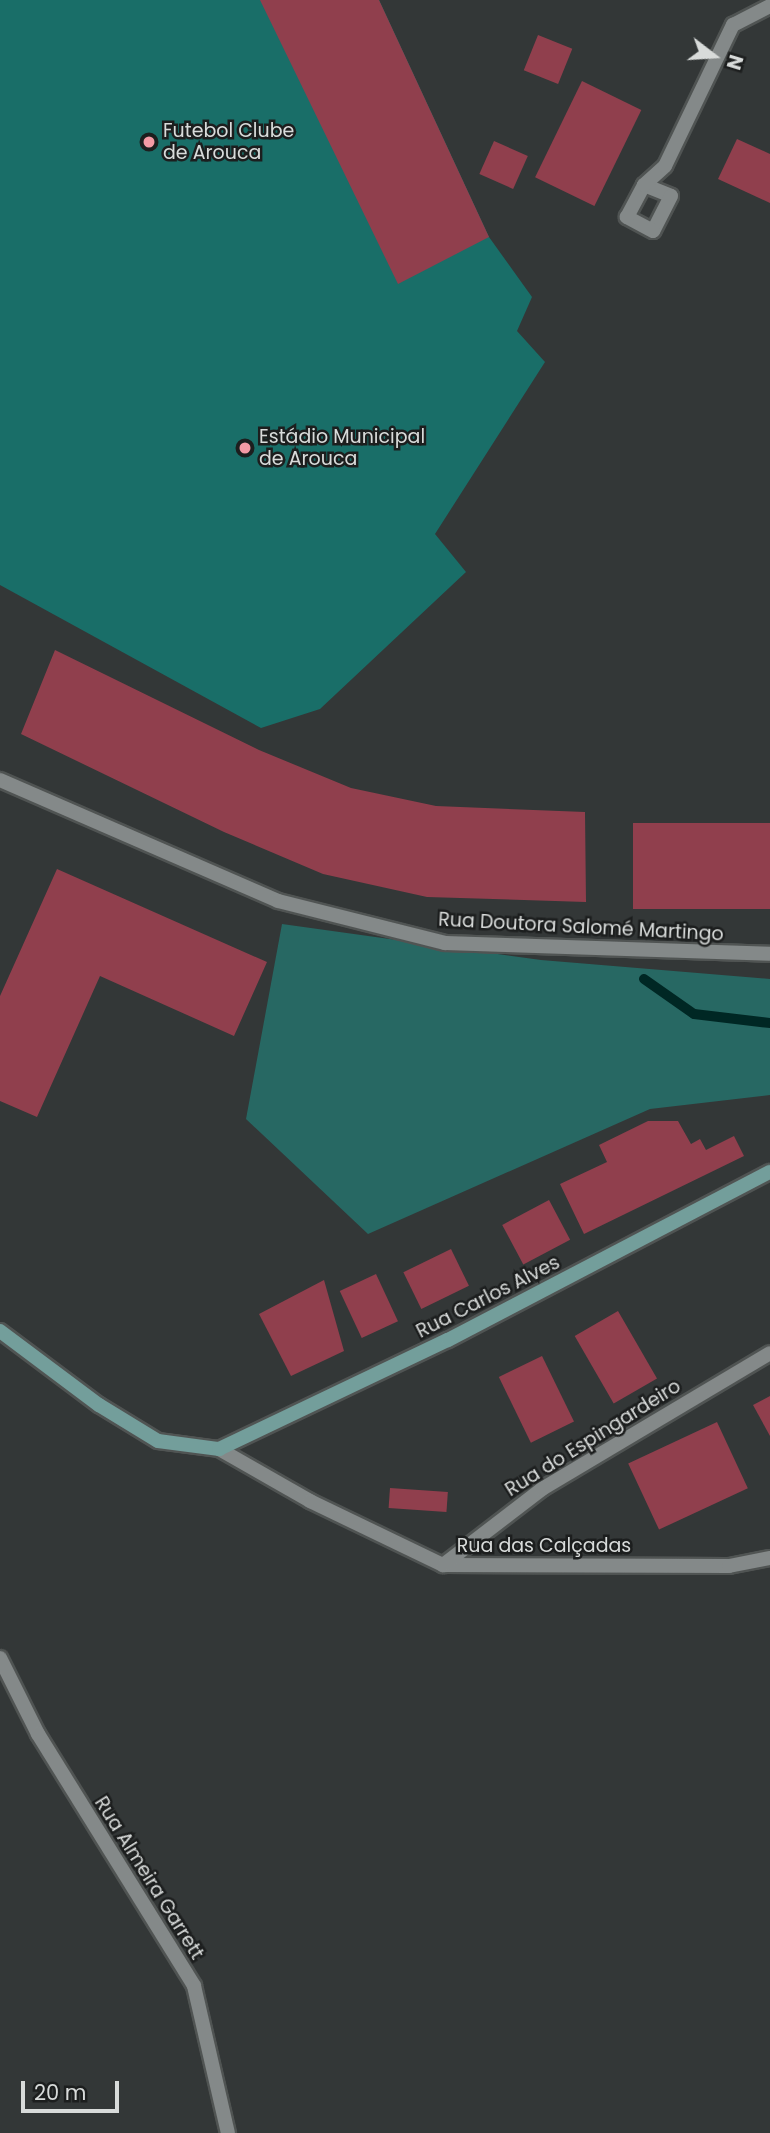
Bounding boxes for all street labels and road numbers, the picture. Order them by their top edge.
street label: Rua Doutora Salomé Martingo [438,908,724,946]
street label: Rua Carlos Alves [412,1251,564,1343]
street label: Rua do Espingardeiro [501,1375,685,1501]
street label: Rua das Calçadas [457,1535,631,1557]
street label: Rua Almeira Garrett [90,1792,208,1964]

